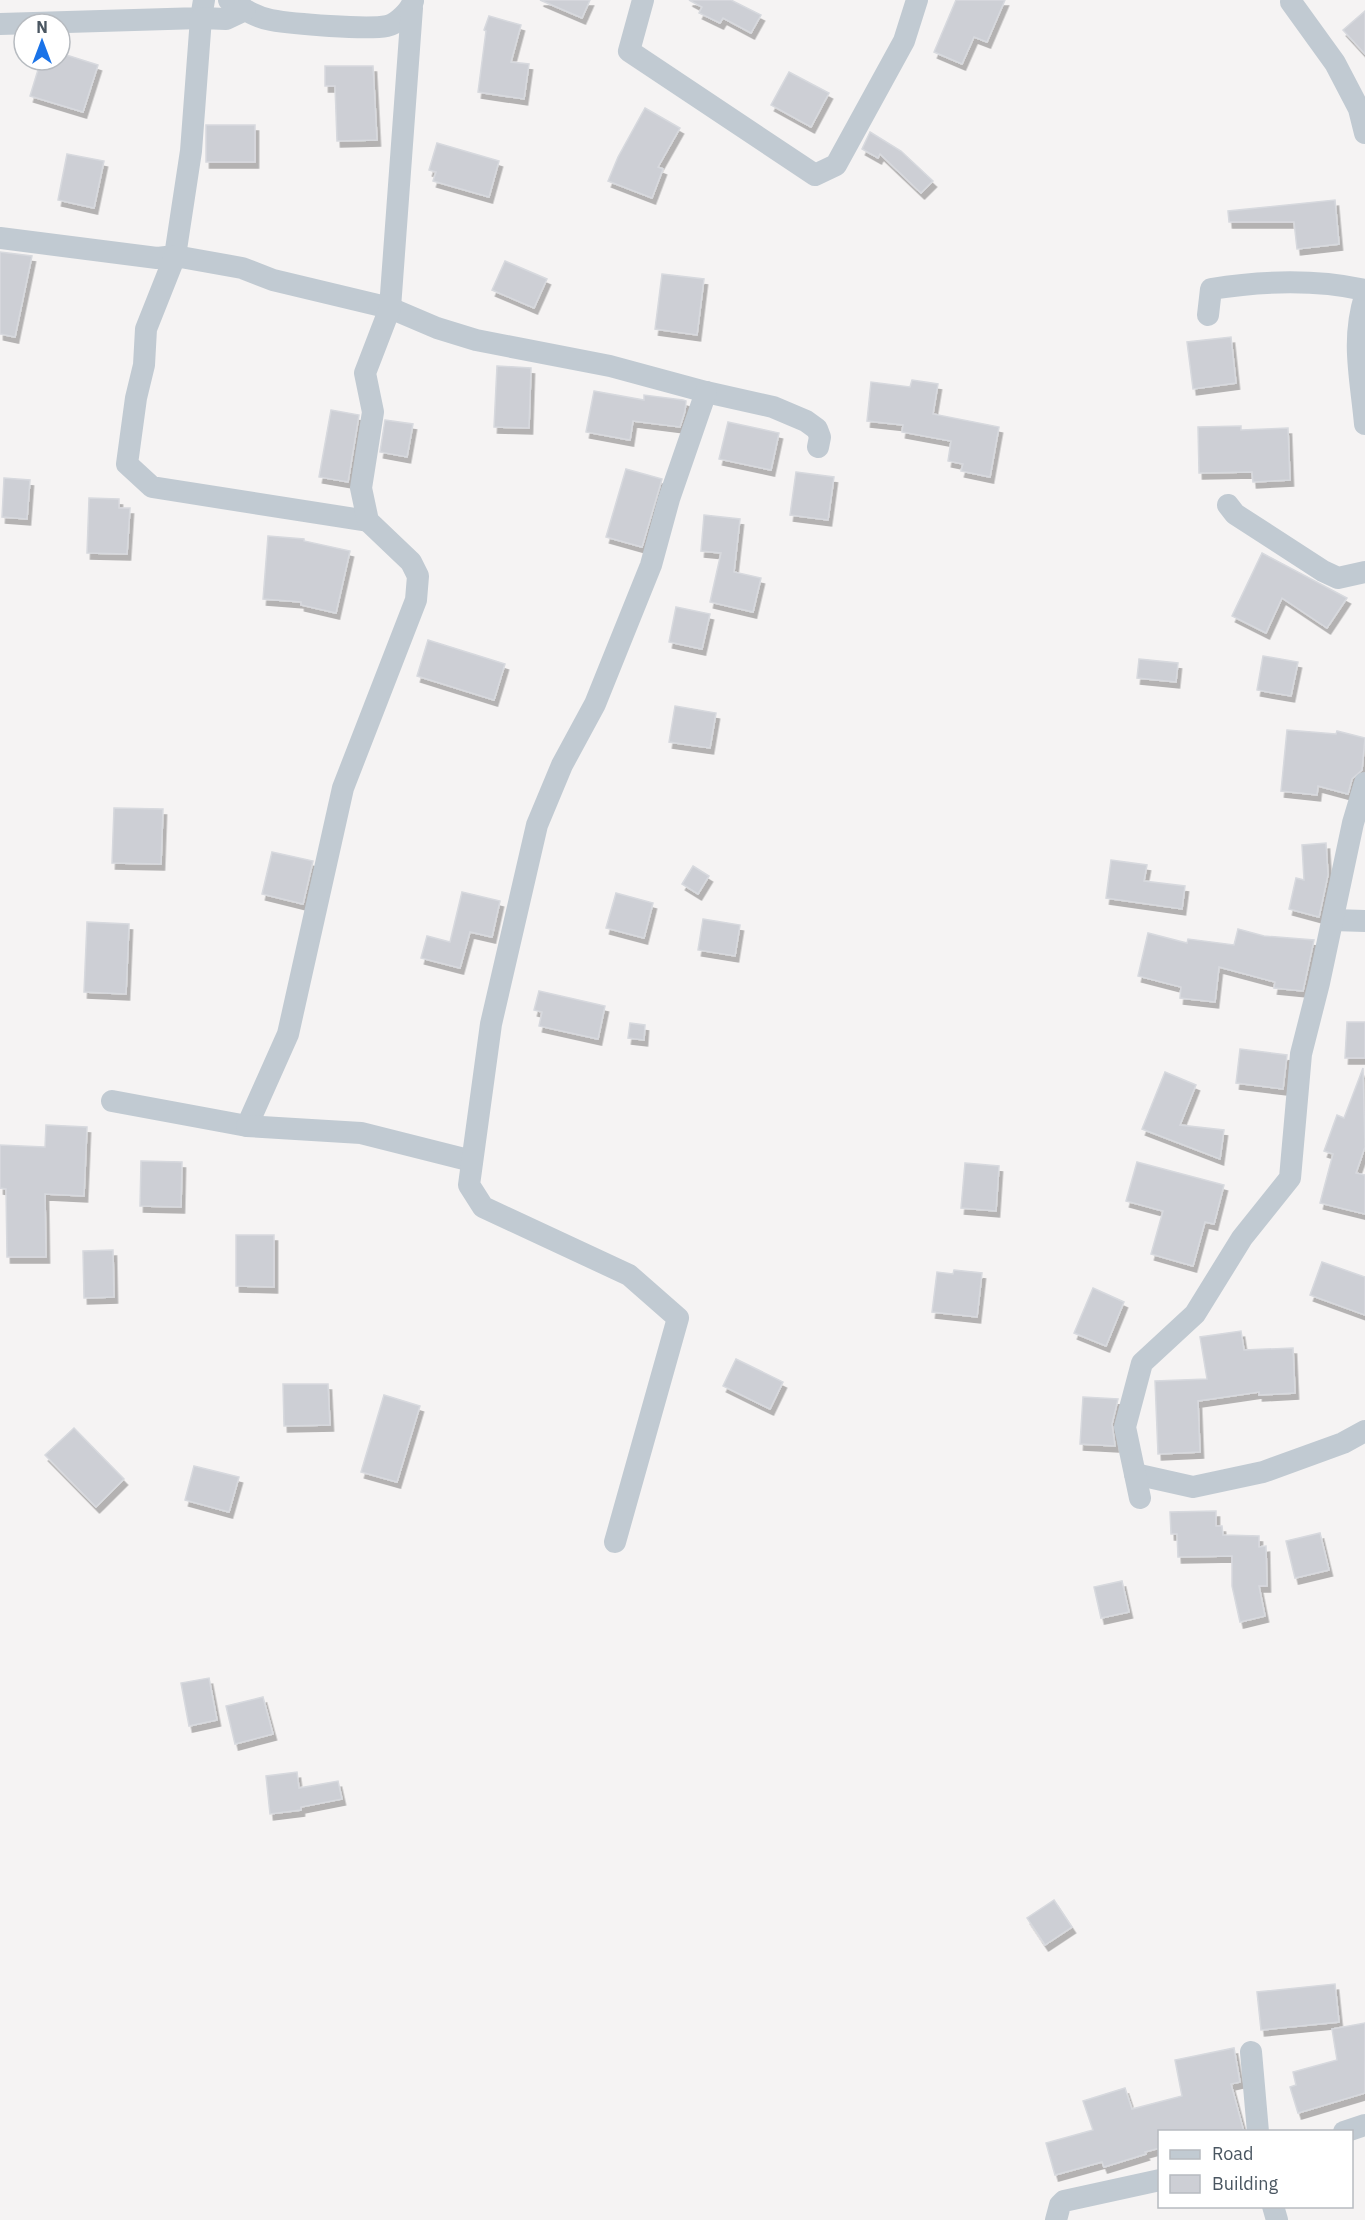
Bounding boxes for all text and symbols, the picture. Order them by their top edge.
north arrow [12,12,72,72]
text: N [36,17,48,37]
legend [1158,2130,1353,2208]
text: Road [1212,2142,1253,2165]
text: Building [1212,2172,1279,2195]

